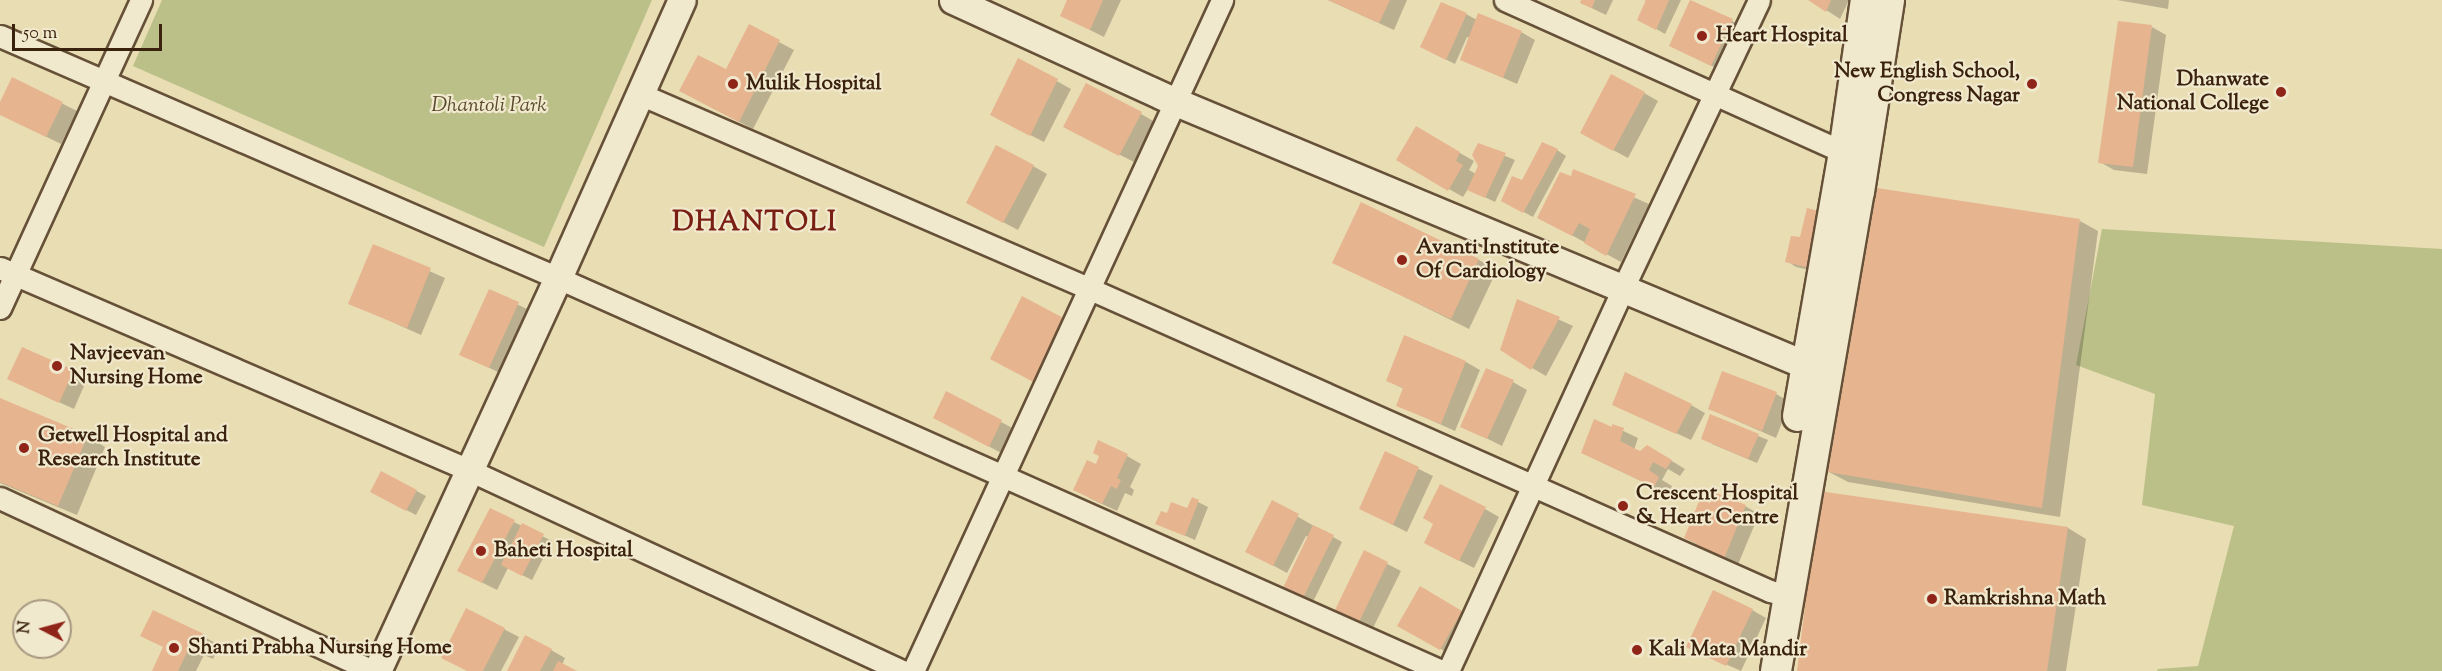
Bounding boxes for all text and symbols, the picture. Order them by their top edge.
scale bar [15,12,165,50]
text: 50 m [23,21,57,47]
place label: Heart Hospital [1716,23,1848,49]
marker: Heart Hospital [1693,27,1711,45]
place label: New English School, Congress Nagar [1834,59,2020,109]
place label: Dhanwate National College [2117,67,2269,117]
place label: Mulik Hospital [746,71,881,97]
marker: Mulik Hospital [724,75,742,93]
marker: New English School, Congress Nagar [2025,77,2039,91]
marker: Dhanwate National College [2274,85,2288,99]
park label: Dhantoli Park [431,93,547,119]
district label: DHANTOLI [672,208,838,240]
place label: Avanti Institute Of Cardiology [1416,235,1559,285]
marker: Avanti Institute Of Cardiology [1393,251,1411,269]
place label: Navjeevan Nursing Home [70,341,203,391]
marker: Navjeevan Nursing Home [48,357,66,375]
place label: Getwell Hospital and Research Institute [38,423,228,473]
marker: Getwell Hospital and Research Institute [15,439,33,457]
place label: Crescent Hospital & Heart Centre [1636,481,1798,531]
marker: Crescent Hospital & Heart Centre [1614,497,1632,515]
place label: Baheti Hospital [494,538,633,564]
marker: Baheti Hospital [472,542,490,560]
place label: Ramkrishna Math [1944,586,2106,612]
marker: Ramkrishna Math [1925,592,1939,606]
north arrow [12,599,72,659]
text: N [13,620,38,635]
place label: Shanti Prabha Nursing Home [188,635,452,661]
place label: Kali Mata Mandir [1649,637,1807,663]
marker: Shanti Prabha Nursing Home [165,639,183,657]
marker: Kali Mata Mandir [1630,643,1644,657]

